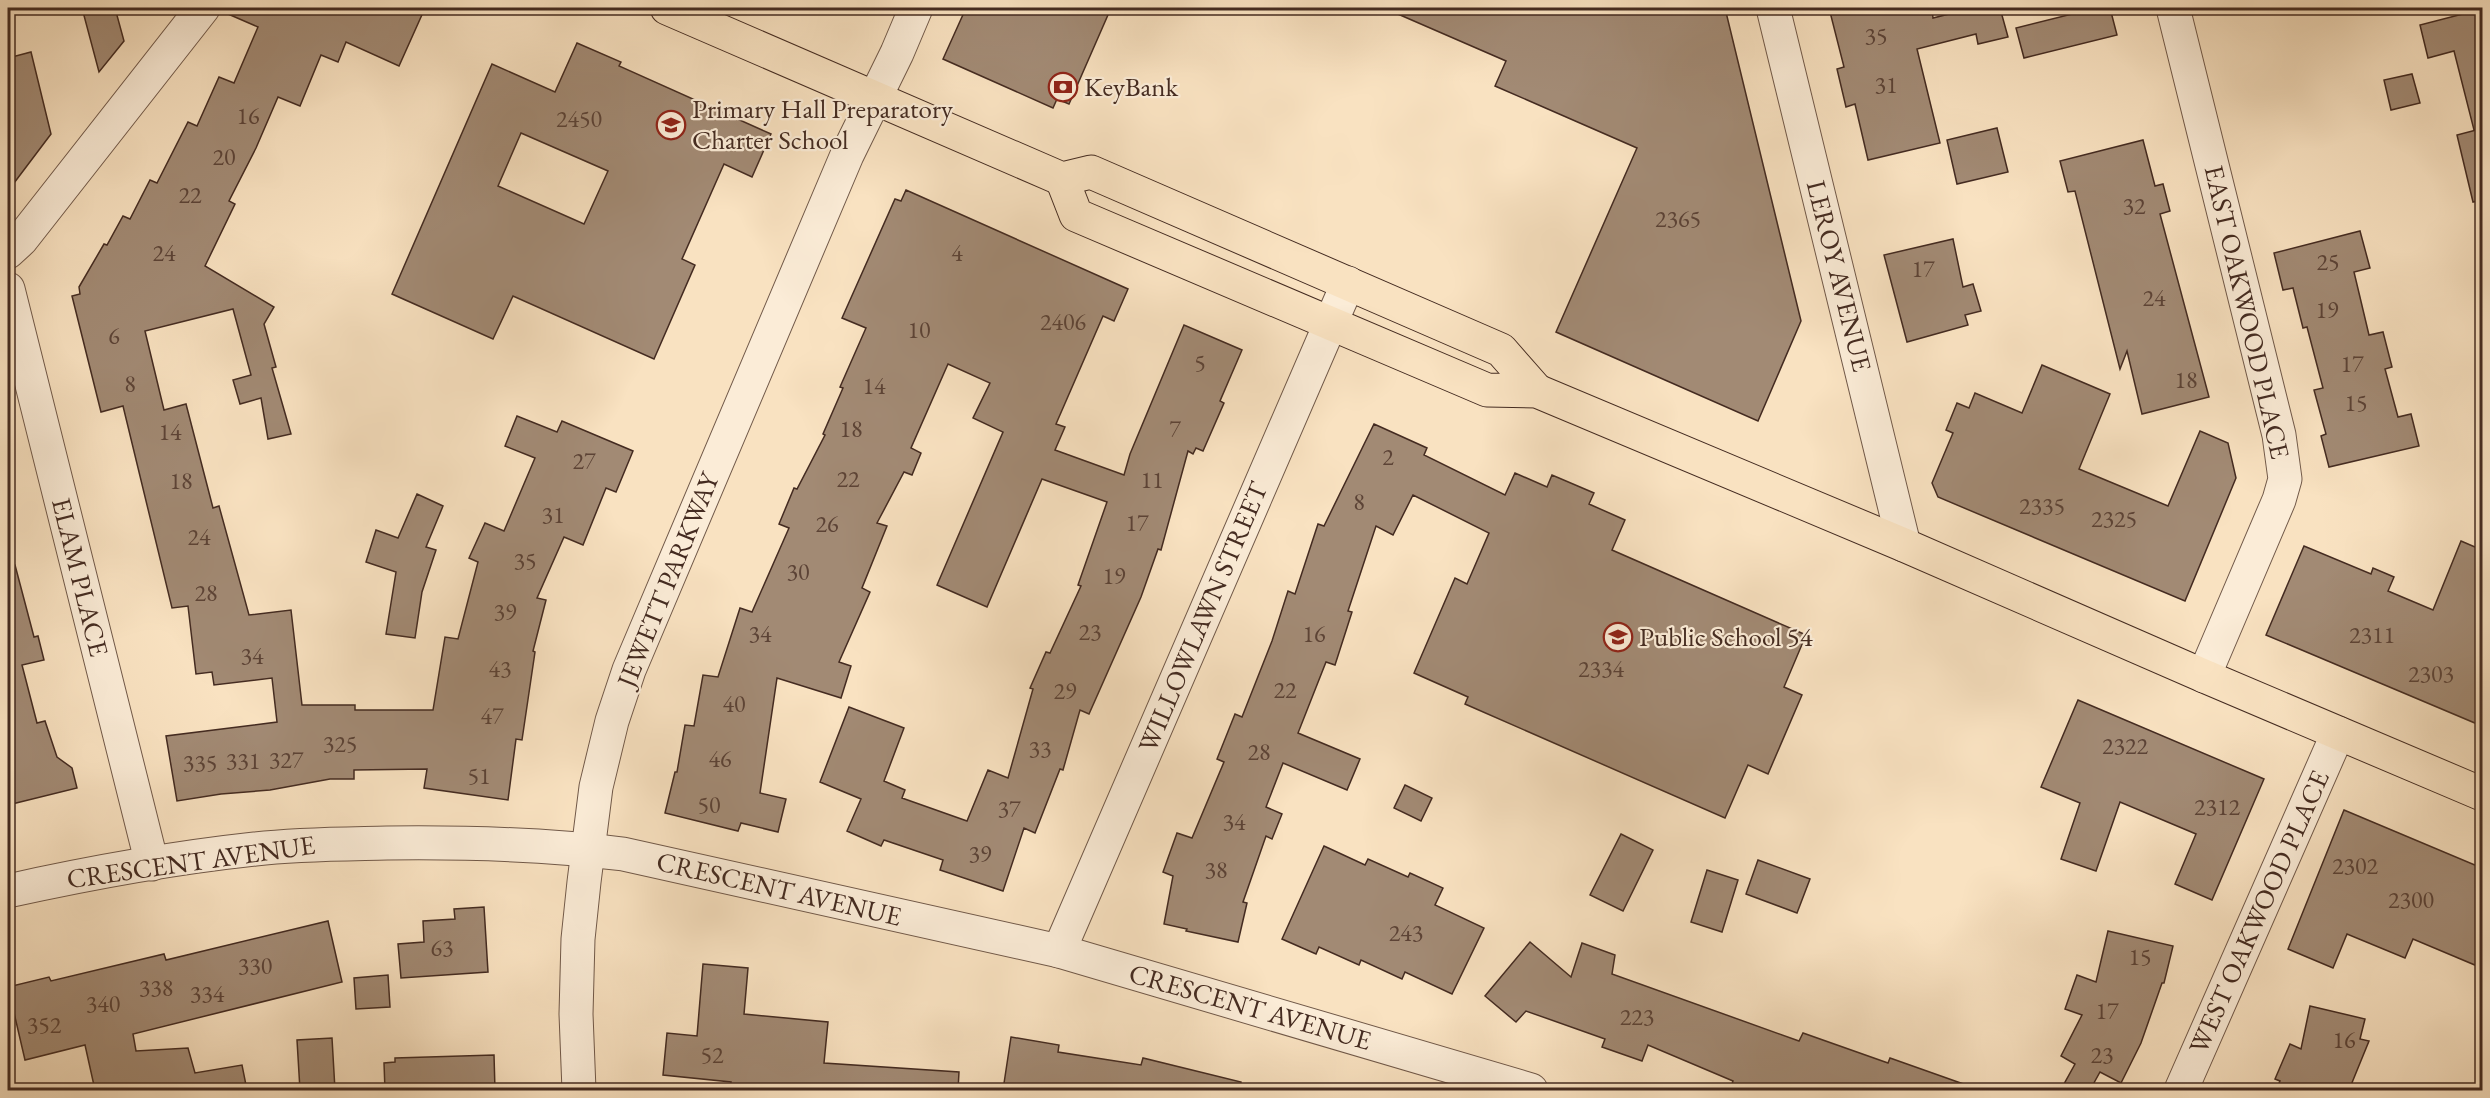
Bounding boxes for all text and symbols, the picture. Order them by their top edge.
house number: 35 [1864,20,1888,51]
place label: KeyBank [1084,69,1179,104]
house number: 31 [1874,69,1898,100]
bank icon: KeyBank [1047,71,1079,103]
place label: Primary Hall Preparatory Charter School [692,91,953,157]
house number: 16 [236,100,260,131]
house number: 2450 [556,103,602,134]
school or university icon: Primary Hall Preparatory Charter School [655,109,687,141]
house number: 20 [212,141,236,172]
street label: EAST OAKWOOD PLACE [2197,162,2298,462]
street label: LEROY AVENUE [1799,176,1880,375]
house number: 22 [178,179,202,210]
house number: 32 [2122,190,2146,221]
house number: 2365 [1655,203,1701,234]
house number: 24 [152,237,176,268]
house number: 4 [951,237,963,268]
house number: 25 [2316,246,2340,277]
house number: 17 [1911,253,1935,284]
house number: 24 [2142,282,2166,313]
house number: 19 [2315,294,2339,325]
house number: 2406 [1040,306,1086,337]
house number: 10 [907,314,931,345]
house number: 6 [108,320,120,351]
house number: 5 [1194,347,1206,378]
house number: 17 [2340,348,2364,379]
house number: 18 [2174,364,2198,395]
house number: 8 [124,368,136,399]
house number: 14 [862,370,886,401]
house number: 15 [2344,387,2368,418]
house number: 18 [839,413,863,444]
house number: 7 [1169,413,1181,444]
house number: 14 [158,416,182,447]
house number: 2 [1382,441,1394,472]
house number: 27 [572,445,596,476]
house number: 22 [836,463,860,494]
house number: 11 [1140,464,1164,495]
house number: 18 [169,465,193,496]
street label: JEWETT PARKWAY [608,466,727,694]
street label: WILLOWLAWN STREET [1130,475,1276,757]
house number: 8 [1353,486,1365,517]
house number: 2335 [2019,490,2065,521]
street label: ELAM PLACE [44,494,117,660]
house number: 31 [541,499,565,530]
house number: 2325 [2091,503,2137,534]
house number: 17 [1125,507,1149,538]
house number: 26 [815,508,839,539]
house number: 24 [187,521,211,552]
house number: 35 [513,545,537,576]
house number: 30 [786,556,810,587]
house number: 19 [1102,560,1126,591]
house number: 28 [194,577,218,608]
house number: 39 [493,596,517,627]
house number: 23 [1078,616,1102,647]
house number: 34 [748,618,772,649]
house number: 16 [1302,618,1326,649]
place label: Public School 54 [1639,619,1814,654]
house number: 2311 [2349,619,2395,650]
school or university icon: Public School 54 [1602,621,1634,653]
house number: 34 [240,640,264,671]
house number: 43 [488,653,512,684]
house number: 2334 [1578,653,1625,684]
house number: 2303 [2408,658,2454,689]
house number: 22 [1273,674,1297,705]
house number: 29 [1053,675,1077,706]
house number: 40 [722,688,746,719]
house number: 47 [480,700,504,731]
house number: 325 [323,728,357,759]
house number: 2322 [2102,730,2149,761]
house number: 33 [1028,733,1052,764]
house number: 28 [1247,736,1271,767]
house number: 46 [708,743,732,774]
house number: 327 [269,744,304,775]
house number: 331 [226,745,260,776]
house number: 335 [183,747,217,778]
house number: 51 [467,760,491,791]
street label: WEST OAKWOOD PLACE [2180,765,2337,1059]
house number: 50 [697,789,721,820]
house number: 2312 [2194,791,2241,822]
house number: 37 [997,793,1021,824]
house number: 34 [1222,806,1246,837]
street label: CRESCENT AVENUE [65,827,317,896]
house number: 39 [968,838,992,869]
street label: CRESCENT AVENUE [653,843,905,934]
house number: 2302 [2332,850,2379,881]
house number: 38 [1204,854,1228,885]
house number: 2300 [2388,884,2434,915]
house number: 243 [1389,917,1423,948]
house number: 63 [430,932,454,963]
house number: 15 [2128,941,2152,972]
house number: 330 [238,950,272,981]
street label: CRESCENT AVENUE [1125,955,1375,1058]
house number: 338 [139,972,173,1003]
house number: 334 [190,978,225,1009]
house number: 340 [86,988,120,1019]
house number: 17 [2095,995,2119,1026]
house number: 223 [1620,1001,1654,1032]
house number: 352 [27,1009,62,1040]
house number: 16 [2332,1024,2356,1055]
house number: 52 [700,1039,724,1070]
house number: 23 [2090,1039,2114,1070]

